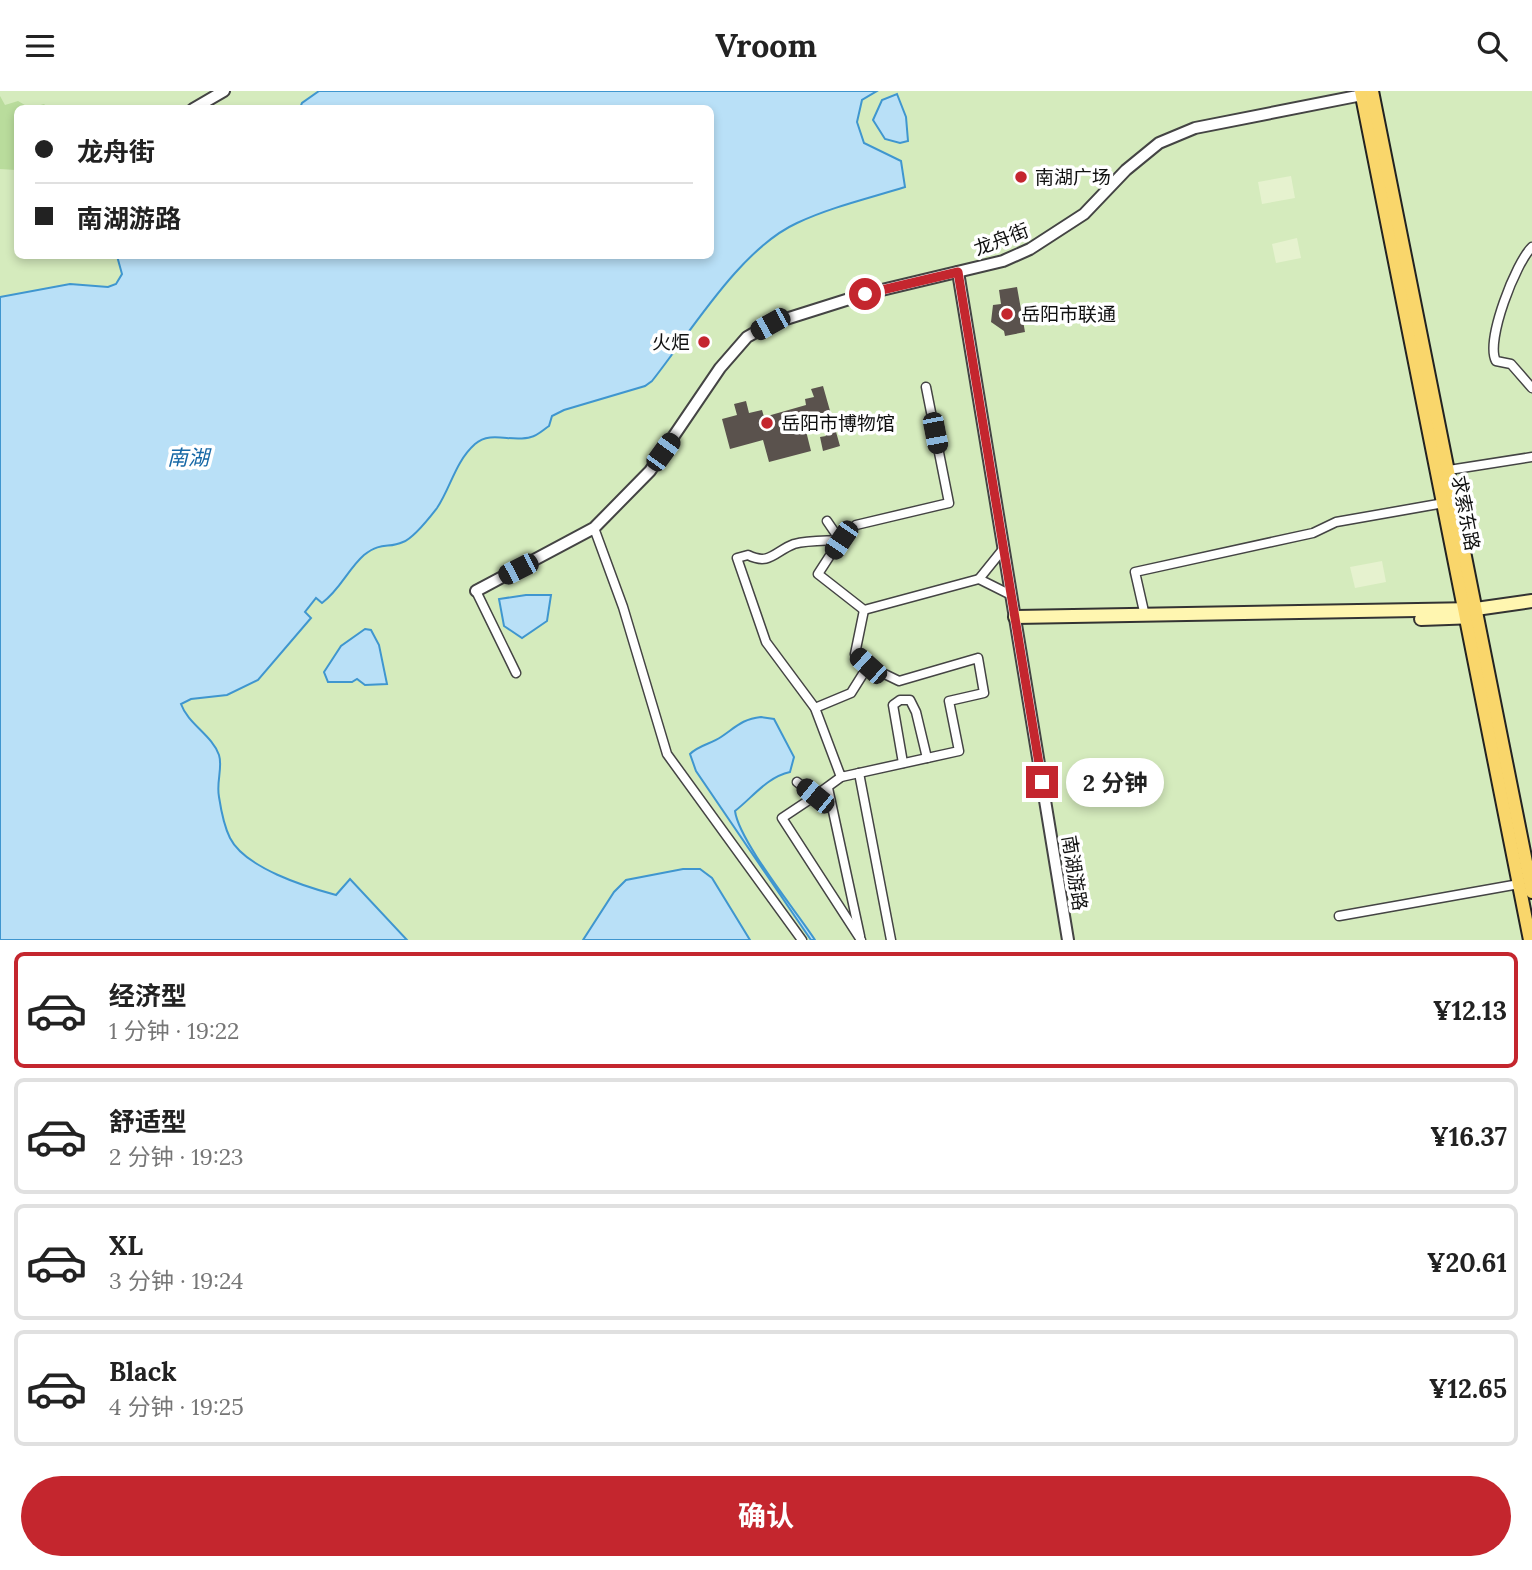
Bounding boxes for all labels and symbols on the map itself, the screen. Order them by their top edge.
place label: 南湖广场 [1035,165,1111,189]
marker: 南湖广场 [1013,169,1029,185]
street label: 龙舟街 [970,218,1032,260]
route start [849,278,881,310]
place label: 岳阳市联通 [1021,302,1116,326]
car [747,305,794,343]
marker: 岳阳市联通 [999,306,1015,322]
place label: 火炬 [652,330,690,354]
marker: 火炬 [696,334,712,350]
car [921,410,950,456]
place label: 岳阳市博物馆 [781,411,895,435]
marker: 岳阳市博物馆 [759,415,775,431]
car [643,429,684,475]
water label: 南湖 [167,444,212,471]
street label: 求索东路 [1447,473,1485,553]
car [821,517,862,563]
car [495,550,542,588]
car [846,644,891,688]
callout: 2 分钟 [1066,757,1164,807]
route end [1026,766,1058,798]
car [793,775,838,817]
street label: 南湖游路 [1057,834,1093,912]

